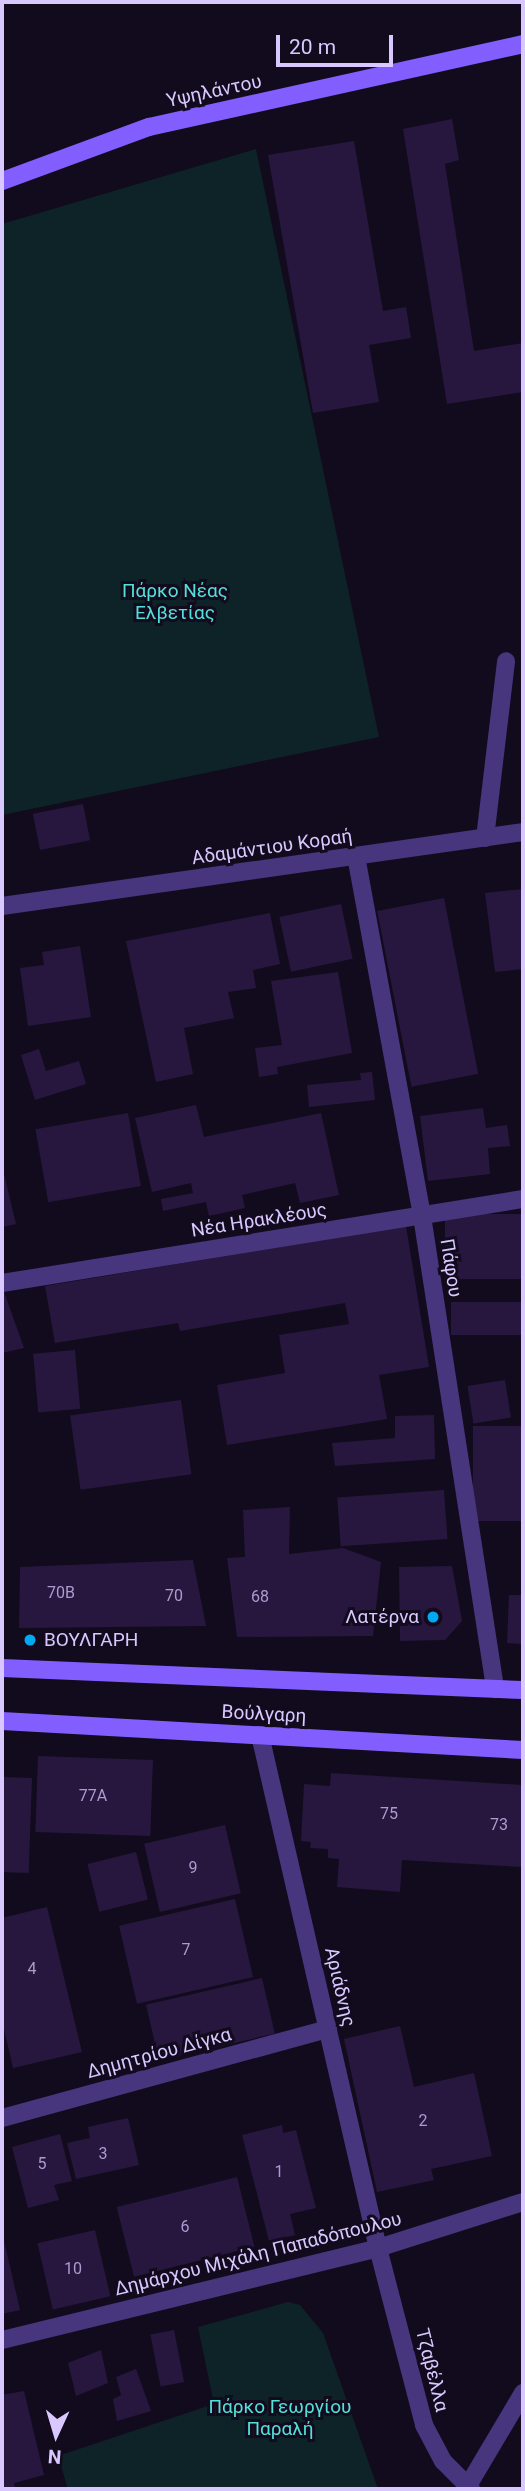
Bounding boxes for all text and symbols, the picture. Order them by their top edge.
scale bar [280,21,397,65]
text: 20 m [289,35,336,59]
street label: Υψηλάντου [164,70,264,112]
park label: Πάρκο Νέας Ελβετίας [122,580,228,624]
street label: Αδαμάντιου Κοραή [190,824,354,870]
street label: Νέα Ηρακλέους [190,1198,328,1242]
street label: Πάφου [435,1237,467,1299]
house number: 70Β [47,1583,75,1603]
house number: 70 [165,1586,183,1606]
house number: 68 [251,1587,269,1607]
place label: Λατέρνα [345,1606,419,1628]
marker: Λατέρνα [425,1609,441,1625]
place label: ΒΟΥΛΓΑΡΗ [44,1629,138,1651]
marker: ΒΟΥΛΓΑΡΗ [22,1632,38,1648]
street label: Βούλγαρη [221,1700,307,1728]
house number: 77Α [79,1786,107,1806]
house number: 75 [380,1804,398,1824]
house number: 73 [490,1815,508,1835]
house number: 9 [189,1858,197,1878]
house number: 7 [182,1940,190,1960]
street label: Αριάδνης [320,1945,360,2029]
house number: 4 [28,1959,36,1979]
street label: Δημητρίου Δίγκα [84,2023,234,2083]
house number: 2 [419,2111,427,2131]
house number: 3 [99,2144,107,2164]
house number: 5 [38,2154,46,2174]
house number: 1 [275,2162,283,2182]
street label: Δημάρχου Μιχάλη Παπαδόπουλου [112,2207,404,2301]
house number: 6 [181,2217,189,2237]
house number: 10 [64,2259,82,2279]
street label: Τζαβέλλα [411,2326,453,2414]
park label: Πάρκο Γεωργίου Παραλή [209,2396,351,2440]
north arrow [21,2400,91,2470]
text: N [47,2445,62,2468]

